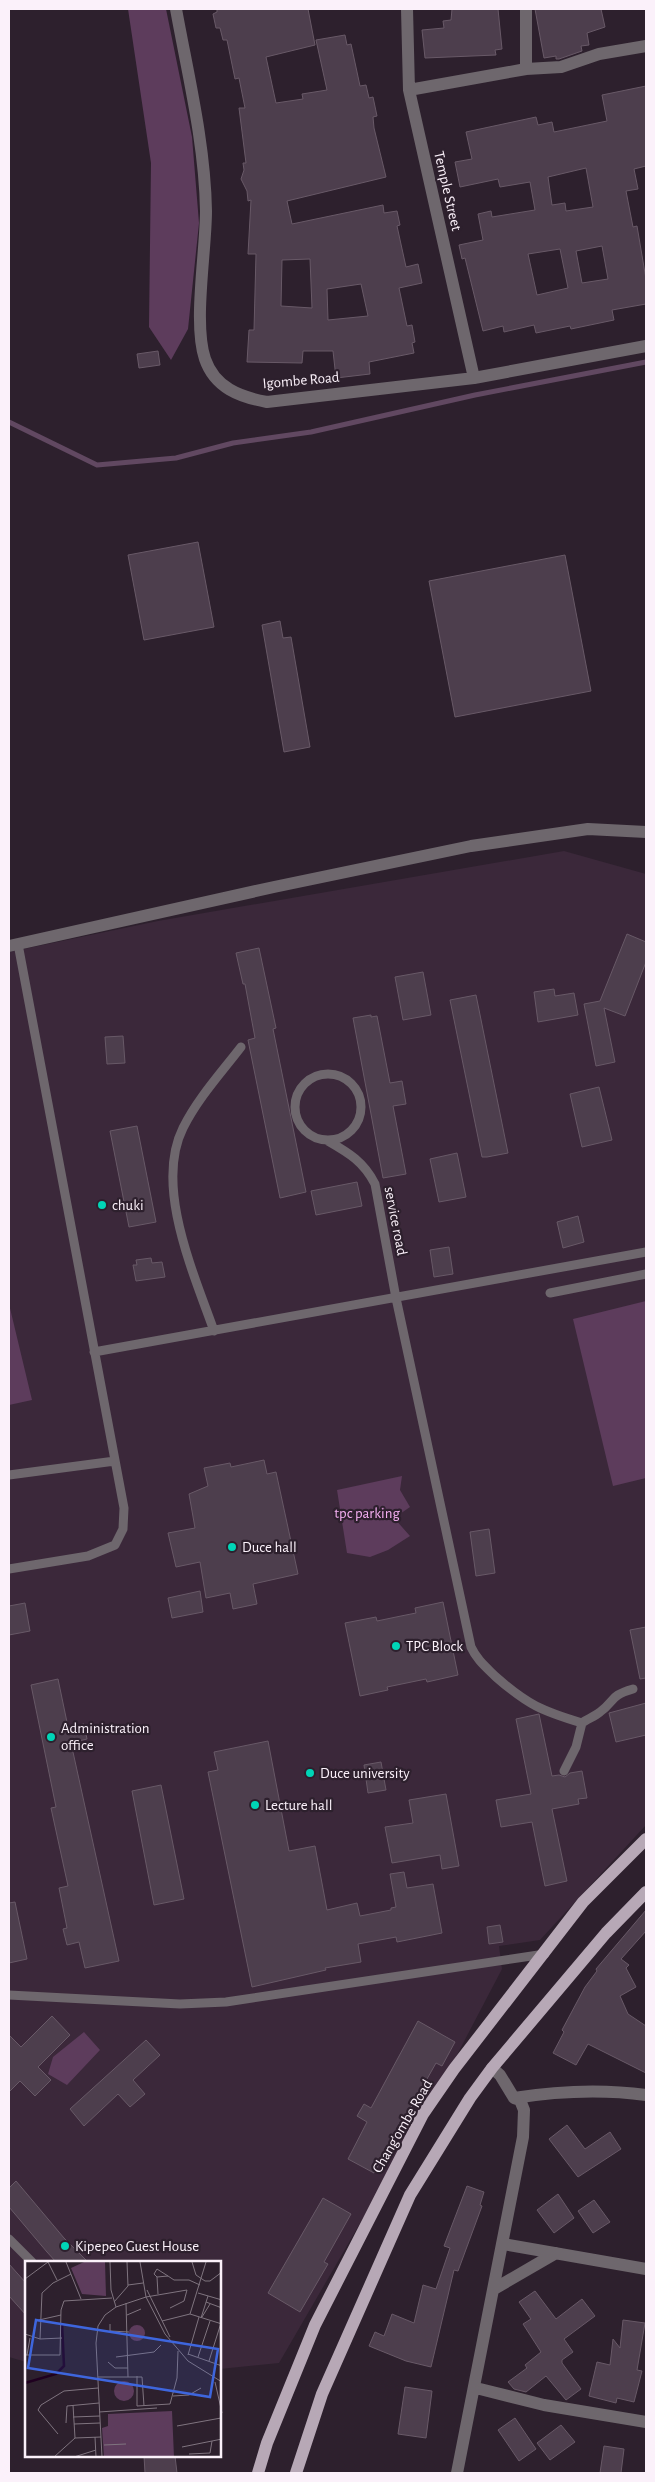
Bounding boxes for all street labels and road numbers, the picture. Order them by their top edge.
street label: Temple Street [431,150,464,233]
street label: Igombe Road [262,370,340,391]
street label: service road [382,1186,410,1257]
street label: Chang'ombe Road [370,2077,435,2176]

